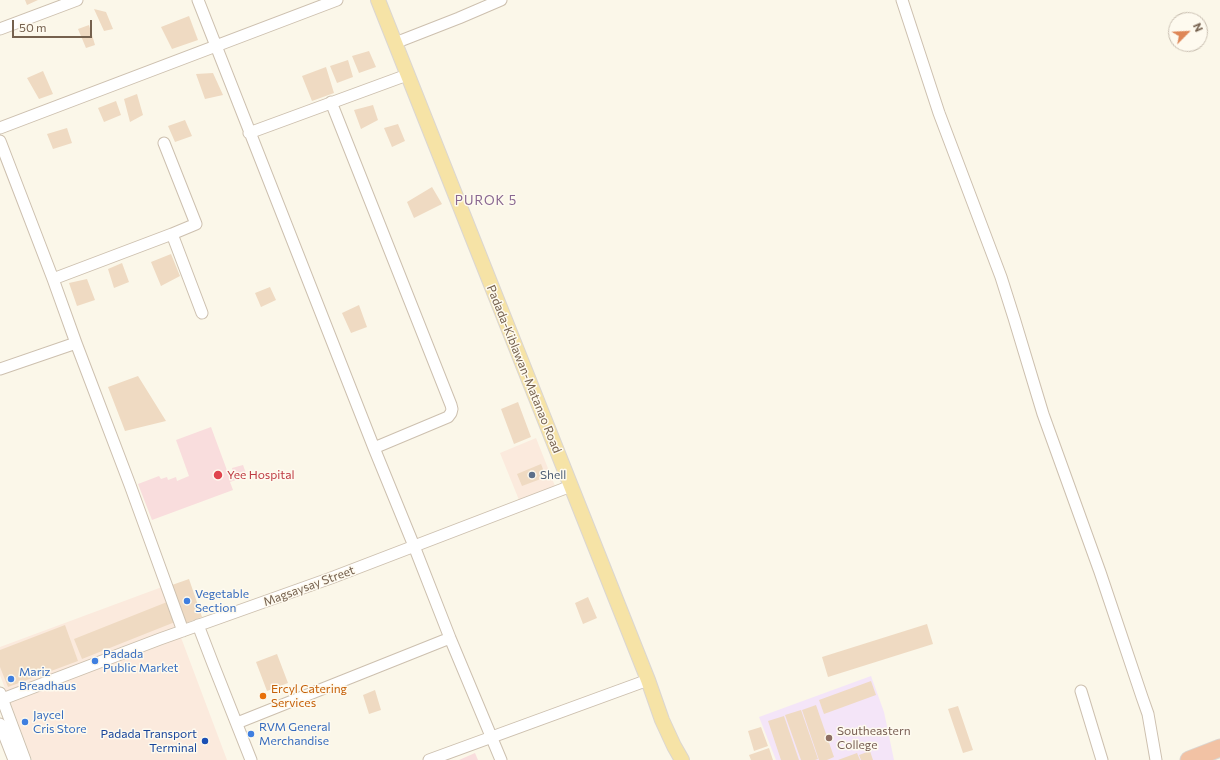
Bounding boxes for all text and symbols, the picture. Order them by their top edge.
scale bar [14,12,94,38]
north arrow [1168,12,1208,52]
text: 50 m [19,20,47,34]
text: N [1191,21,1206,34]
district label: PUROK 5 [455,193,517,209]
street label: Padada-Kiblawan-Matanao Road [484,283,564,455]
place label: Yee Hospital [227,468,295,482]
place label: Shell [540,468,566,482]
marker: Yee Hospital [212,469,224,481]
marker: Shell [527,470,537,480]
street label: Magsaysay Street [261,563,357,609]
place label: Vegetable Section [195,587,249,615]
marker: Vegetable Section [182,596,192,606]
place label: Padada Public Market [103,647,179,675]
marker: Padada Public Market [90,656,100,666]
place label: Mariz Breadhaus [19,665,76,693]
marker: Mariz Breadhaus [6,674,16,684]
place label: Ercyl Catering Services [271,682,347,710]
marker: Ercyl Catering Services [258,691,268,701]
place label: Jaycel Cris Store [33,708,87,736]
marker: Jaycel Cris Store [20,717,30,727]
place label: RVM General Merchandise [259,720,331,748]
place label: Southeastern College [837,724,911,752]
place label: Padada Transport Terminal [101,727,197,755]
marker: RVM General Merchandise [246,729,256,739]
marker: Southeastern College [824,733,834,743]
marker: Padada Transport Terminal [200,736,210,746]

